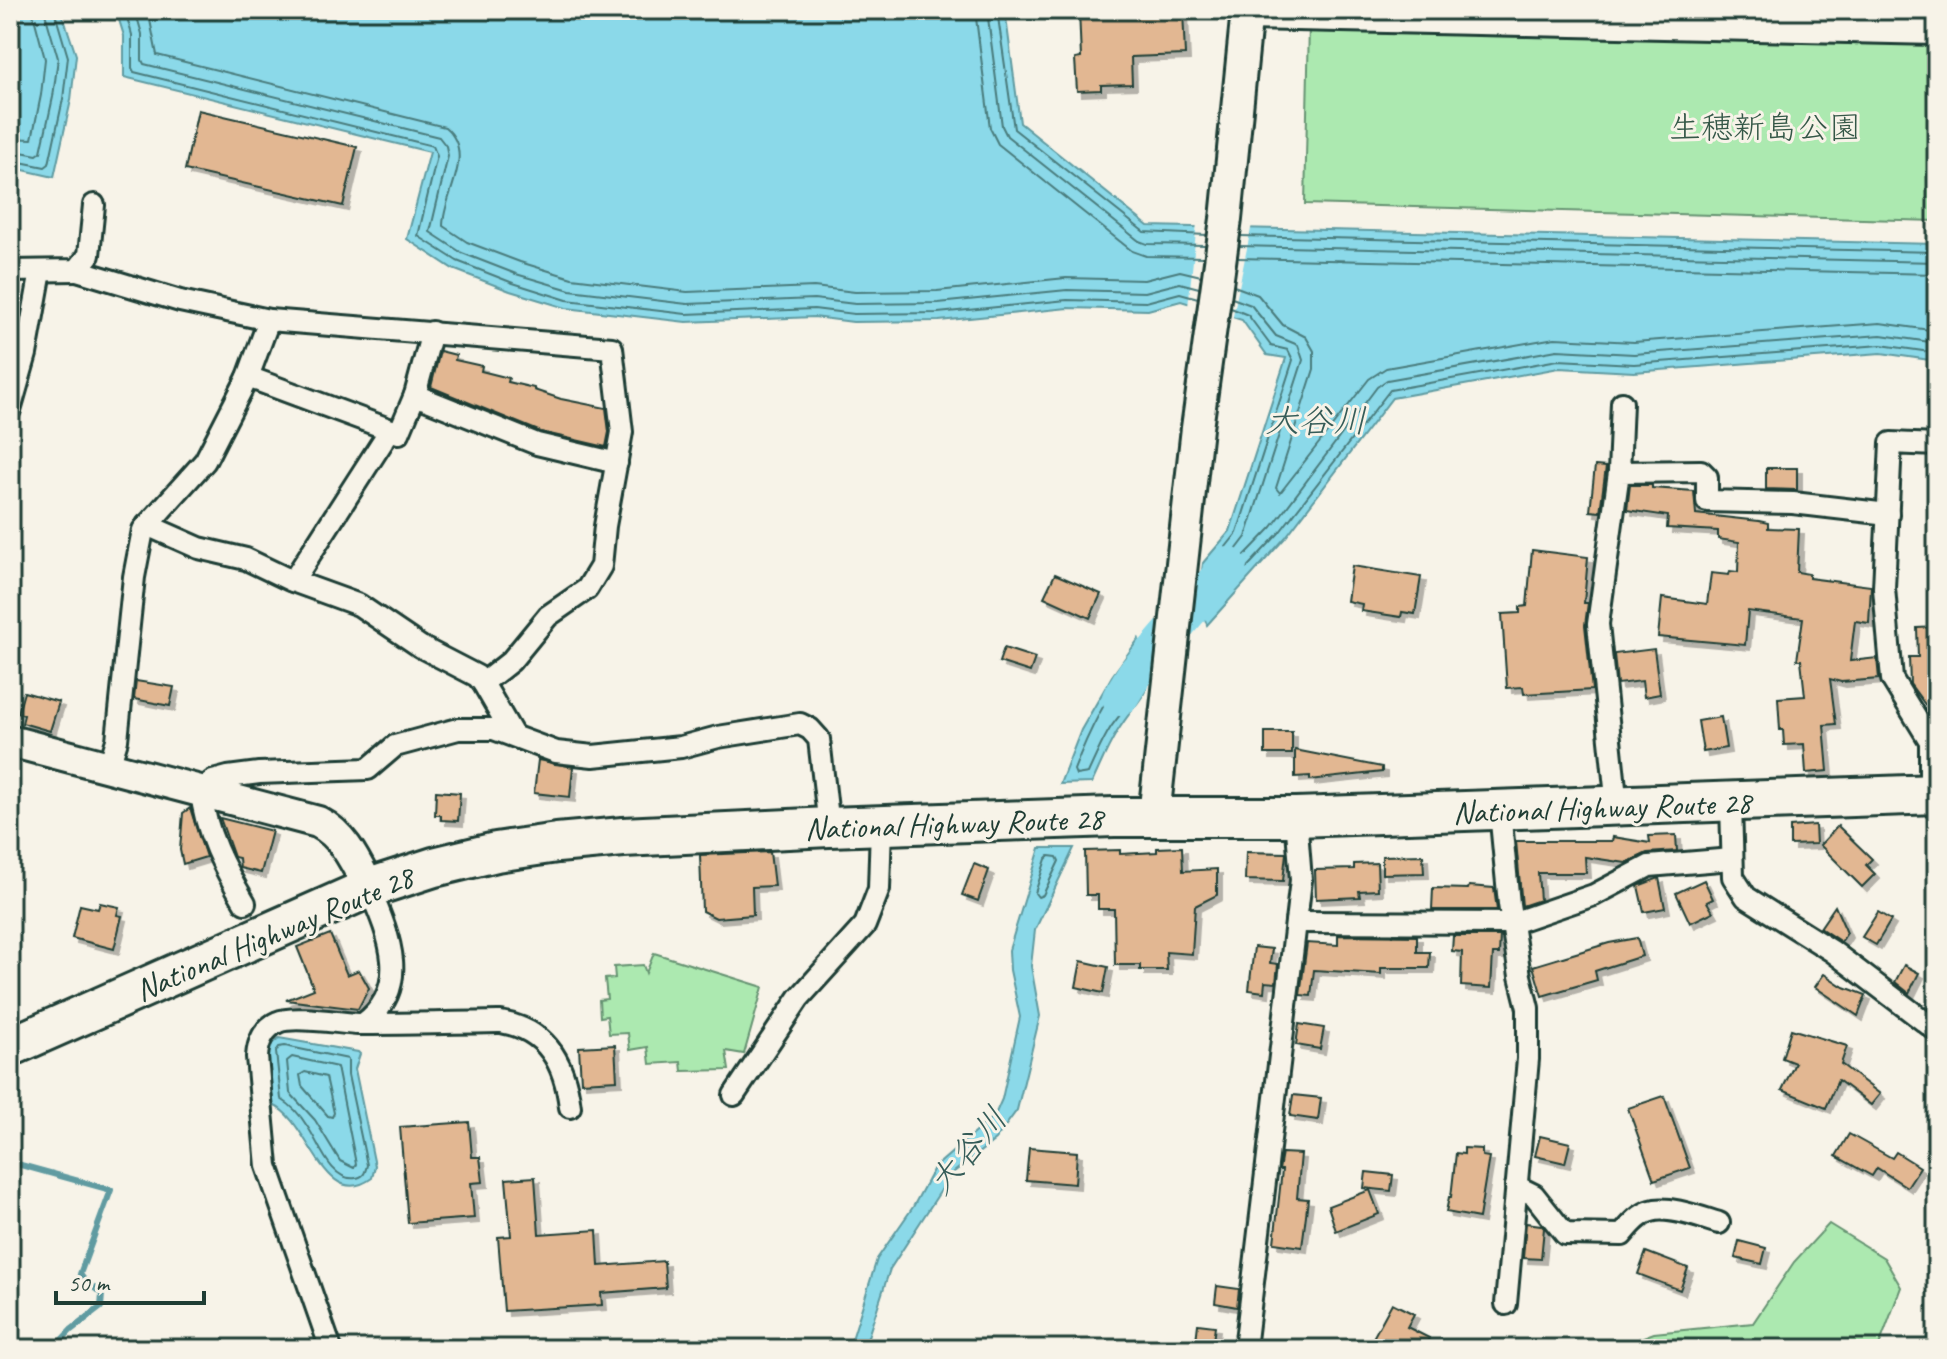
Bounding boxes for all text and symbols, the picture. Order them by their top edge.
park label: 生穂新島公園 [1669,107,1861,148]
water label: 大谷川 [1265,399,1367,442]
street label: National Highway Route 28 [1452,782,1754,833]
street label: National Highway Route 28 [804,798,1106,849]
street label: National Highway Route 28 [129,855,422,1011]
water label: 大谷川 [918,1097,1017,1203]
scale bar [56,1255,204,1305]
text: 50 m [68,1268,111,1298]

